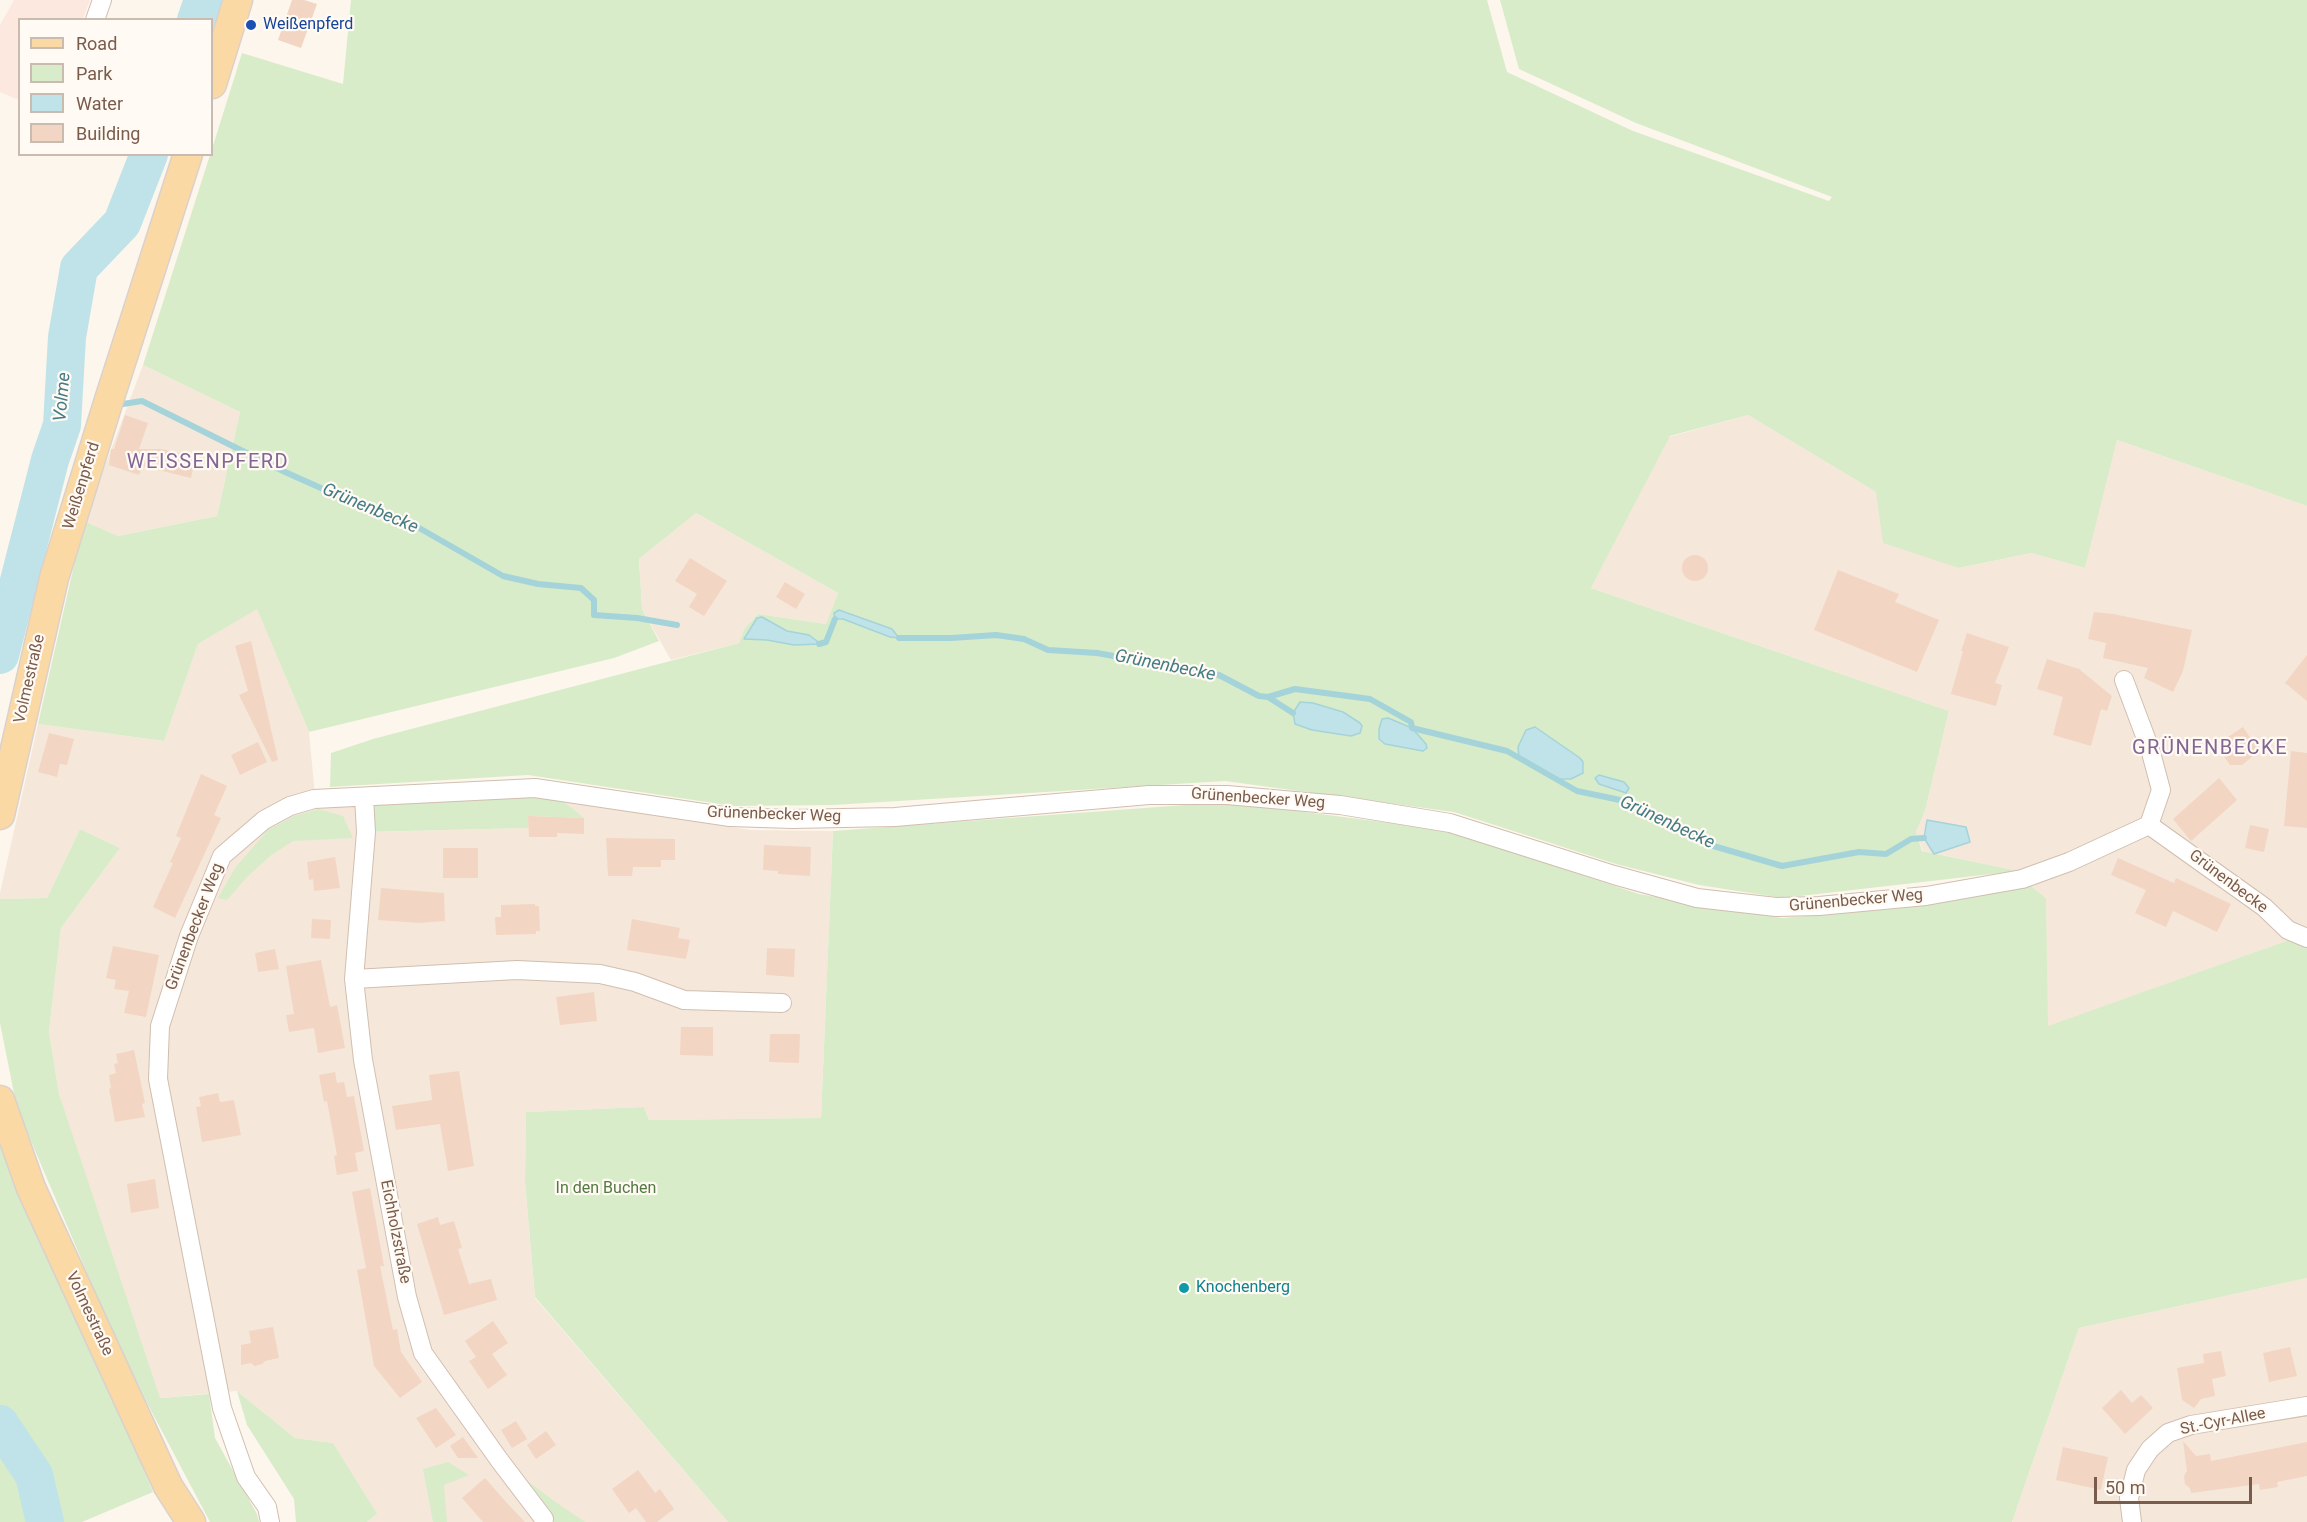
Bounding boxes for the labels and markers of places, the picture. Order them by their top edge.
place label: Weißenpferd [263,15,353,35]
marker: Weißenpferd [244,18,258,32]
place label: Knochenberg [1196,1278,1290,1298]
marker: Knochenberg [1177,1281,1191,1295]

